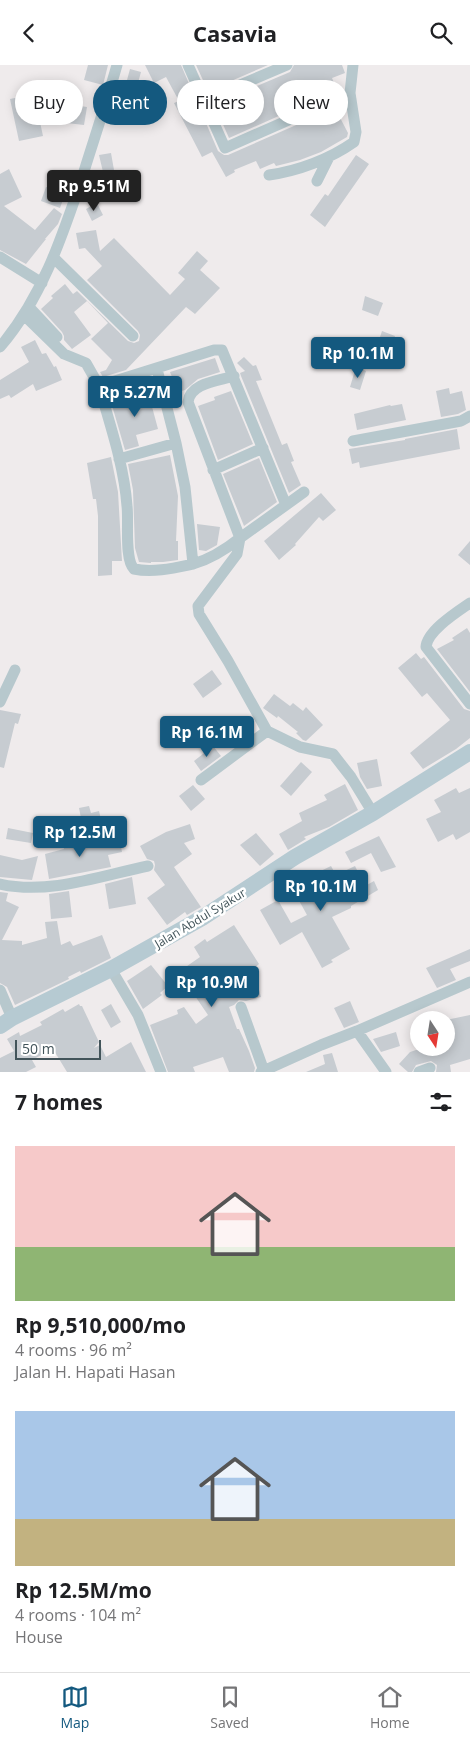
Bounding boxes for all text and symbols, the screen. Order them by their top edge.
text: Casavia [193,18,277,48]
icon: back [15,19,43,47]
icon: search [427,19,455,47]
chip: Buy [15,80,83,125]
chip: Rent [93,80,167,125]
chip: Filters [177,80,264,125]
chip: New [274,80,348,125]
pin: Rp 9.51M [42,169,146,212]
text: Rp 9.51M [58,175,130,197]
pin: Rp 10.1M [306,337,410,379]
text: Rp 10.1M [322,342,394,364]
pin: Rp 5.27M [83,375,187,418]
text: Rp 5.27M [99,381,171,403]
pin: Rp 16.1M [155,715,259,758]
text: Rp 16.1M [171,721,243,743]
pin: Rp 12.5M [28,815,132,858]
text: Rp 12.5M [44,821,116,843]
pin: Rp 10.1M [269,869,373,912]
text: Rp 10.1M [285,875,357,897]
street label: Jalan Abdul Syakur [150,884,249,952]
pin: Rp 10.9M [160,965,264,1008]
text: Rp 10.9M [176,971,248,993]
north arrow [410,1011,455,1056]
map controls [410,1011,455,1056]
scale bar [15,1037,101,1060]
text: 50 m [22,1039,55,1058]
text: 7 homes [15,1088,103,1116]
icon: filters [427,1088,455,1116]
icon: home [190,1179,280,1269]
text: Rp 9,510,000/mo [15,1311,186,1339]
text: 4 rooms · 96 m² [15,1339,132,1361]
text: Jalan H. Hapati Hasan [15,1361,176,1383]
icon: home [190,1444,280,1534]
text: Rp 12.5M/mo [15,1576,152,1604]
text: 4 rooms · 104 m² [15,1604,141,1626]
text: House [15,1626,63,1648]
tab: Map [60,1683,89,1732]
tab: Saved [210,1683,249,1732]
tab: Home [370,1683,410,1732]

